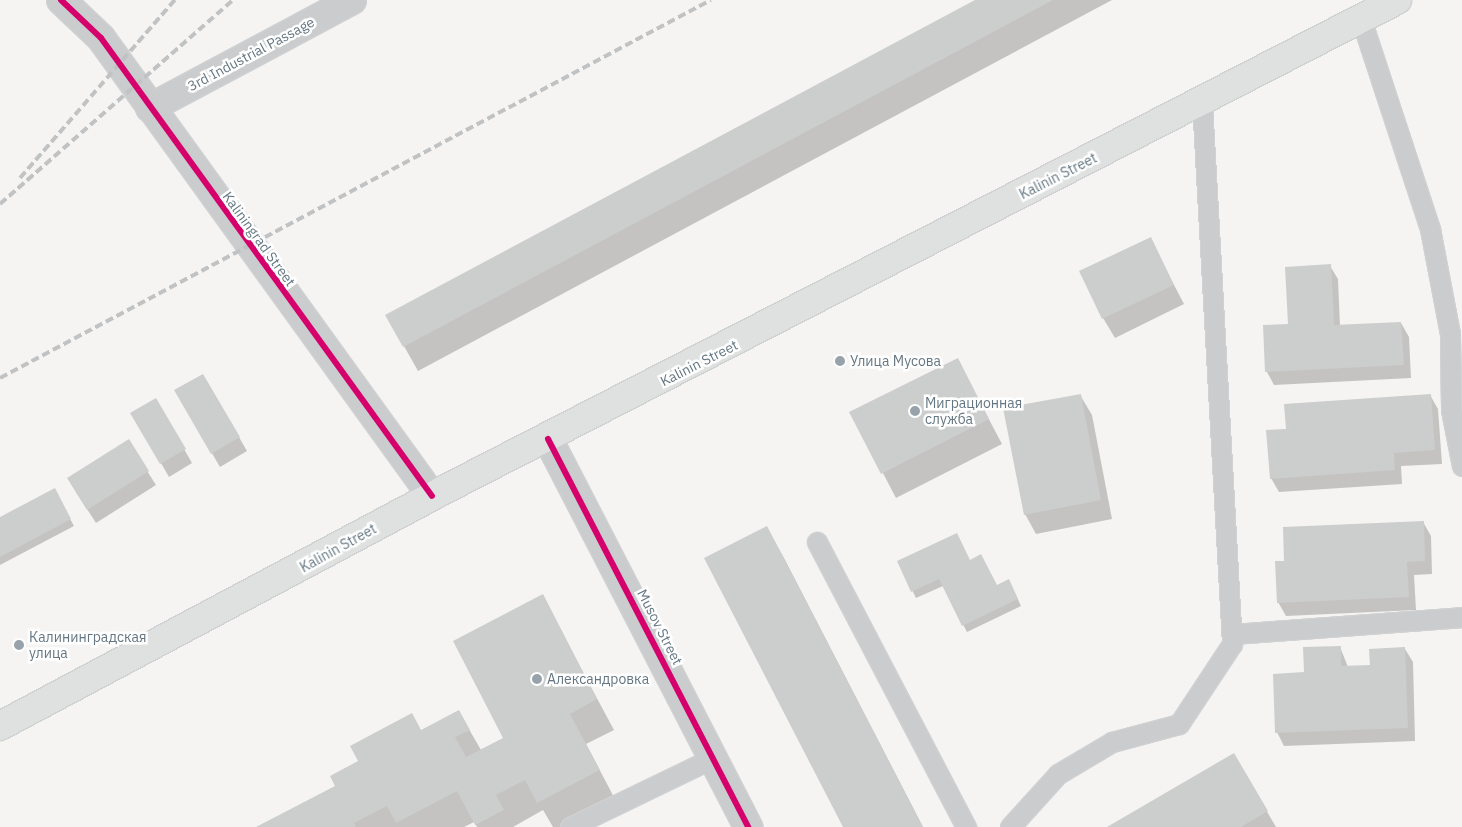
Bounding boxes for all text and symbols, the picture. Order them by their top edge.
street label: 3rd Industrial Passage [185,13,317,95]
street label: Kalinin Street [1017,149,1099,203]
street label: Kaliningrad Street [219,189,299,289]
street label: Kalinin Street [658,336,740,390]
place label: Улица Мусова [850,353,941,369]
marker: Улица Мусова [834,355,846,367]
place label: Миграционная служба [925,395,1022,428]
marker: Миграционная служба [909,405,921,417]
street label: Kalinin Street [297,520,379,576]
street label: Musov Street [634,586,686,668]
place label: Калининградская улица [29,629,147,662]
marker: Калининградская улица [13,639,25,651]
place label: Александровка [547,671,649,687]
marker: Александровка [531,673,543,685]

